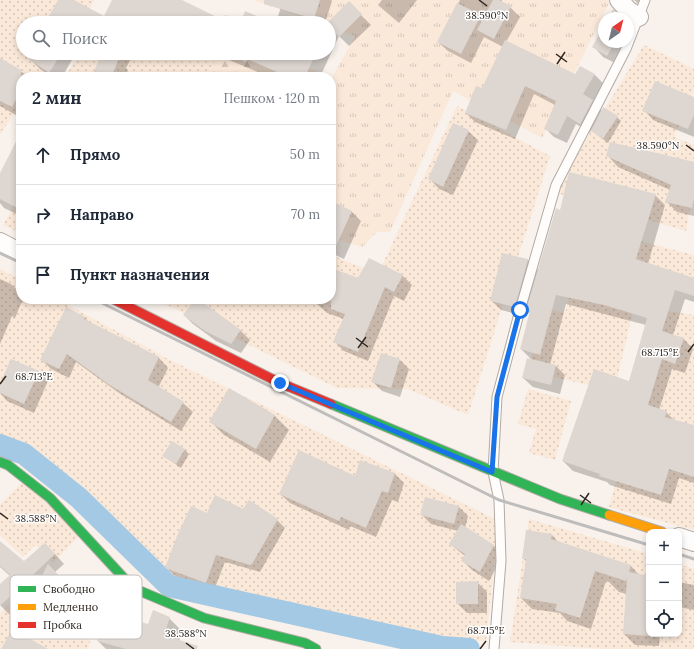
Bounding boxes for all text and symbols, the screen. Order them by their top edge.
text: 38.590°N [466,9,509,22]
north arrow [598,12,634,48]
search box [16,16,336,60]
icon: search [30,27,52,49]
text: Поиск [62,29,107,48]
text: 2 мин [32,87,82,109]
text: Пешком · 120 m [224,90,320,107]
text: 38.590°N [637,139,680,152]
icon: ahead [32,144,54,166]
text: Прямо [70,145,120,164]
text: 50 m [290,146,320,163]
icon: right [32,204,54,226]
text: Направо [70,205,134,224]
text: 70 m [291,206,320,223]
icon: arrive [32,264,54,286]
text: Пункт назначения [70,265,210,284]
route start [511,301,529,319]
text: 68.715°E [641,346,679,359]
text: 68.713°E [15,370,53,383]
route end [271,374,289,392]
text: 38.588°N [15,512,57,525]
map controls [646,529,682,637]
button: + [646,529,682,565]
button: − [646,565,682,601]
legend [10,575,142,639]
text: Свободно [43,582,95,596]
text: Медленно [43,600,98,614]
button: locate [646,601,682,637]
text: Пробка [43,618,82,632]
text: 68.715°E [467,624,505,637]
text: 38.588°N [165,627,207,640]

